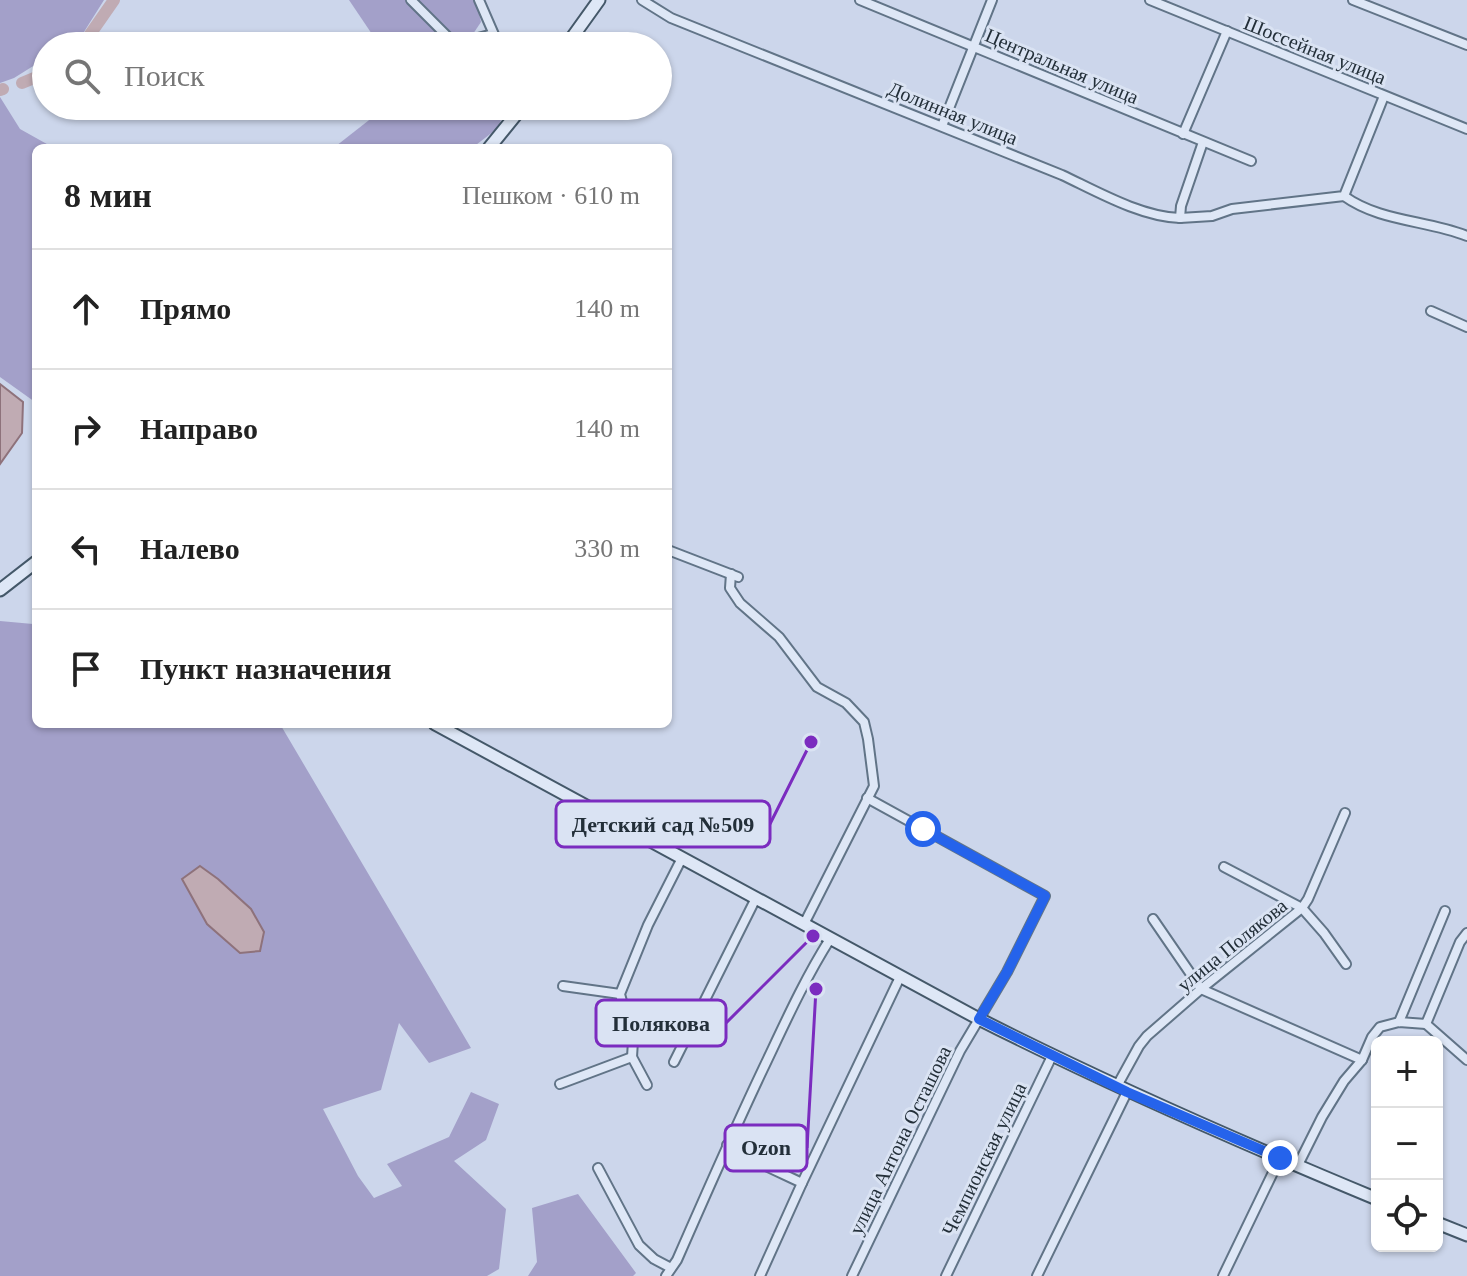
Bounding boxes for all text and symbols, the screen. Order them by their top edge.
street label: Шоссейная улица [1240,11,1389,90]
street label: Центральная улица [982,24,1142,109]
search box [32,32,672,120]
icon: search [60,54,104,98]
text: Поиск [124,59,205,92]
street label: Долинная улица [885,77,1021,150]
text: 8 мин [64,177,152,214]
text: Пешком · 610 m [462,181,640,210]
icon: ahead [64,287,108,331]
text: Прямо [140,292,231,325]
text: 140 m [574,294,640,323]
icon: right [64,407,108,451]
text: Направо [140,412,258,445]
text: 140 m [574,414,640,443]
icon: left [64,527,108,571]
text: Налево [140,532,240,565]
text: 330 m [574,534,640,563]
icon: arrive [64,647,108,691]
text: Пункт назначения [140,652,392,685]
callout: Детский сад №509 [556,801,770,847]
route start [905,811,941,847]
text: Детский сад №509 [572,812,754,837]
street label: улица Полякова [1173,894,1292,997]
callout: Полякова [596,1000,726,1046]
text: Полякова [612,1011,710,1036]
map controls [1371,1036,1443,1252]
button: + [1371,1036,1443,1108]
street label: улица Антона Осташова [845,1042,956,1238]
street label: Чемпионская улица [937,1079,1032,1239]
button: − [1371,1108,1443,1180]
callout: Ozon [725,1125,807,1171]
text: Ozon [741,1135,791,1160]
route end [1262,1140,1298,1176]
button: locate [1371,1180,1443,1252]

